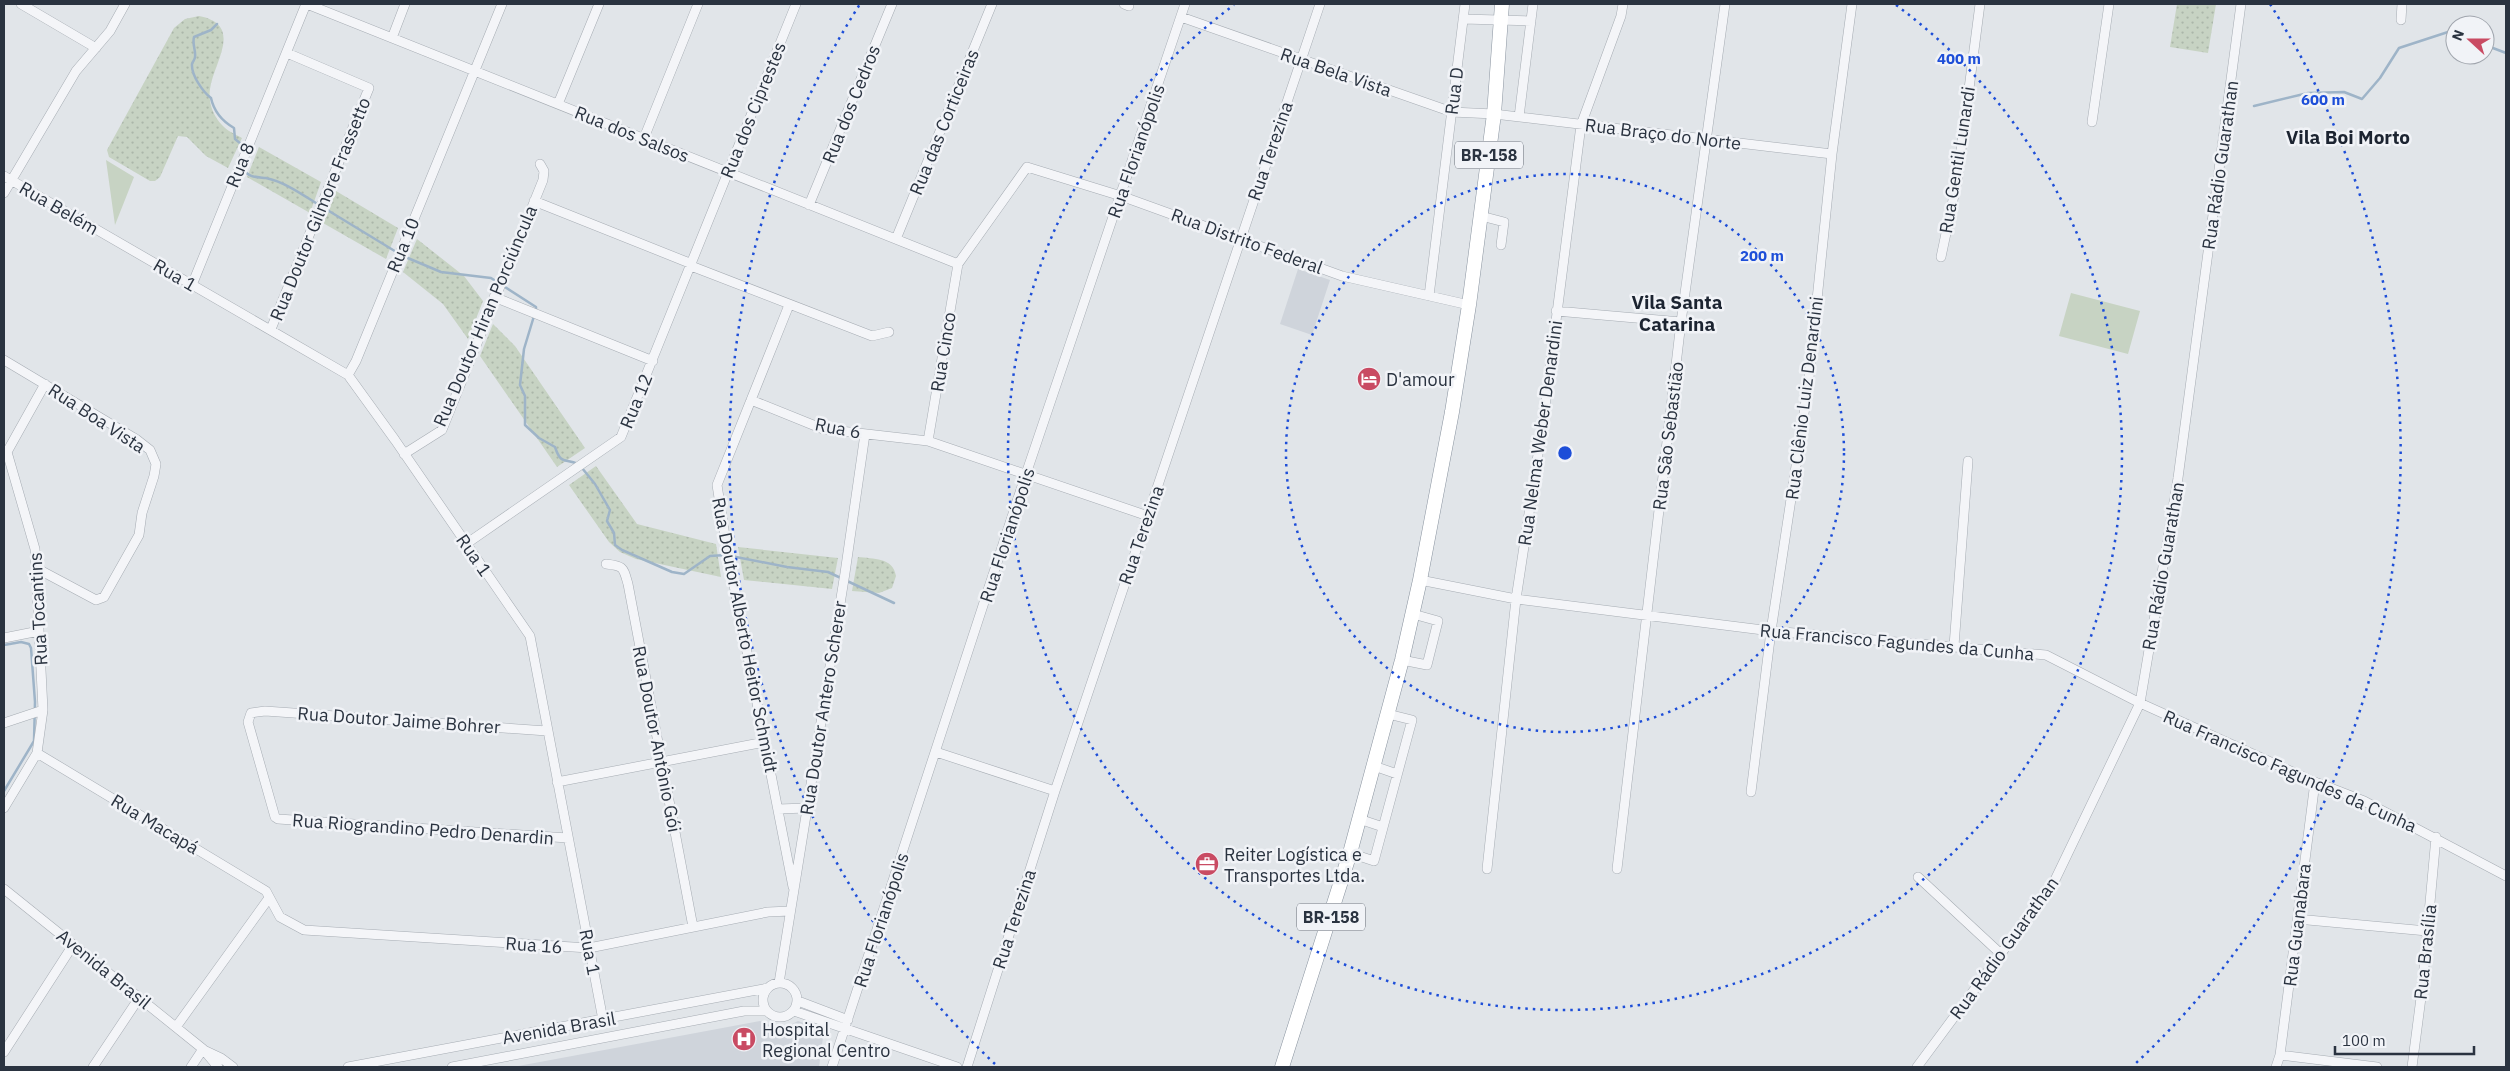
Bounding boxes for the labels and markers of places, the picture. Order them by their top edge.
hotel icon: D'amour [1356,366,1382,392]
place label: D'amour [1386,368,1455,391]
centre of rings [1556,444,1574,462]
place label: Reiter Logística e Transportes Ltda. [1224,843,1365,887]
office icon: Reiter Logística e Transportes Ltda. [1194,851,1220,877]
place label: Hospital Regional Centro [762,1018,890,1062]
hospital icon: Hospital Regional Centro [731,1026,757,1052]

